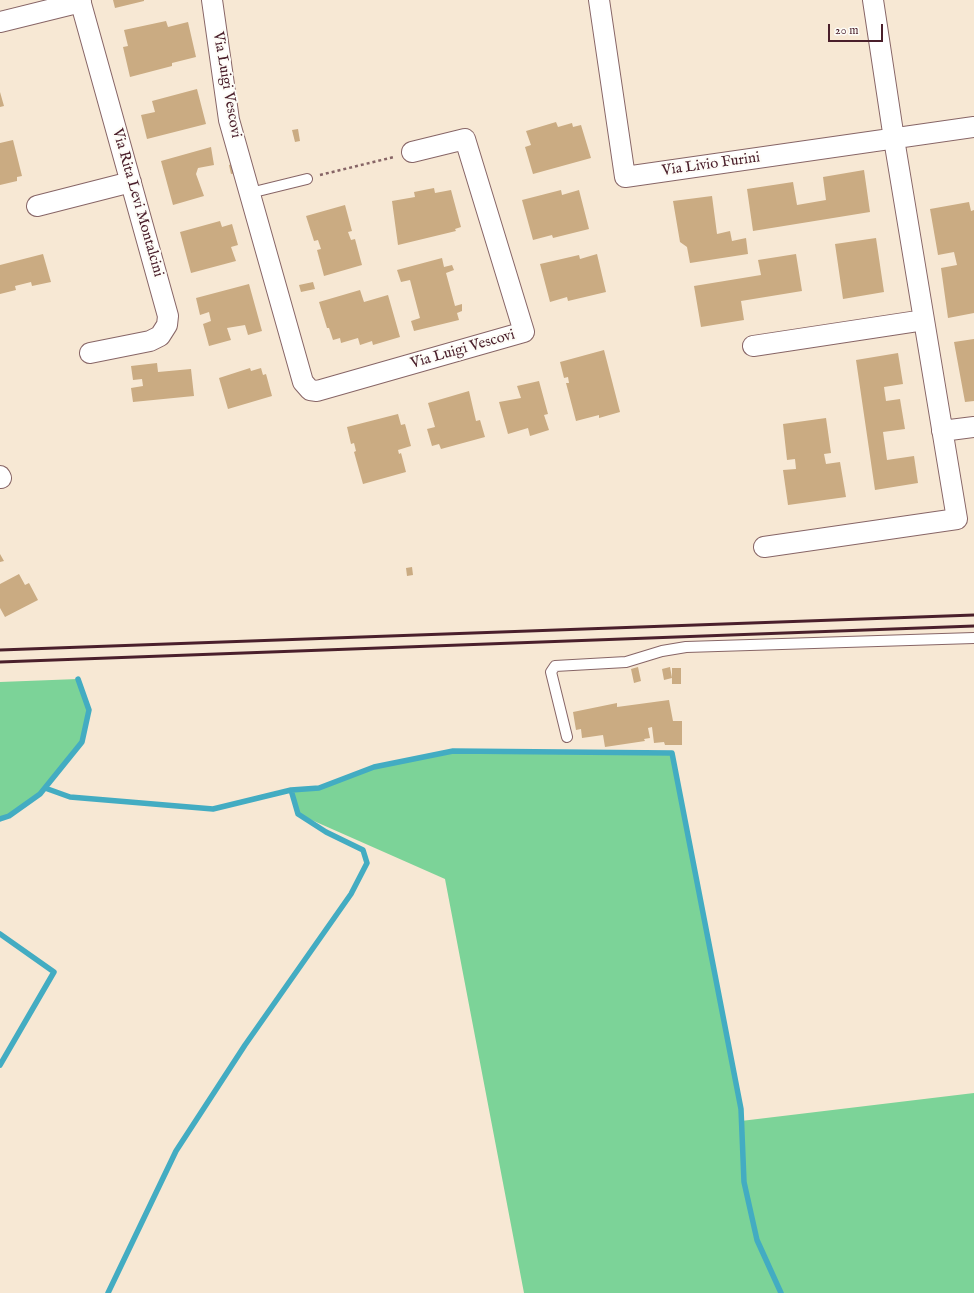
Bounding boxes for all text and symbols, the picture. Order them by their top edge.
scale bar [830,16,885,42]
text: 20 m [835,23,858,38]
street label: Via Luigi Vescovi [208,30,244,140]
street label: Via Rita Levi Montalcini [107,127,167,279]
street label: Via Livio Furini [661,149,761,181]
street label: Via Luigi Vescovi [409,327,517,373]

